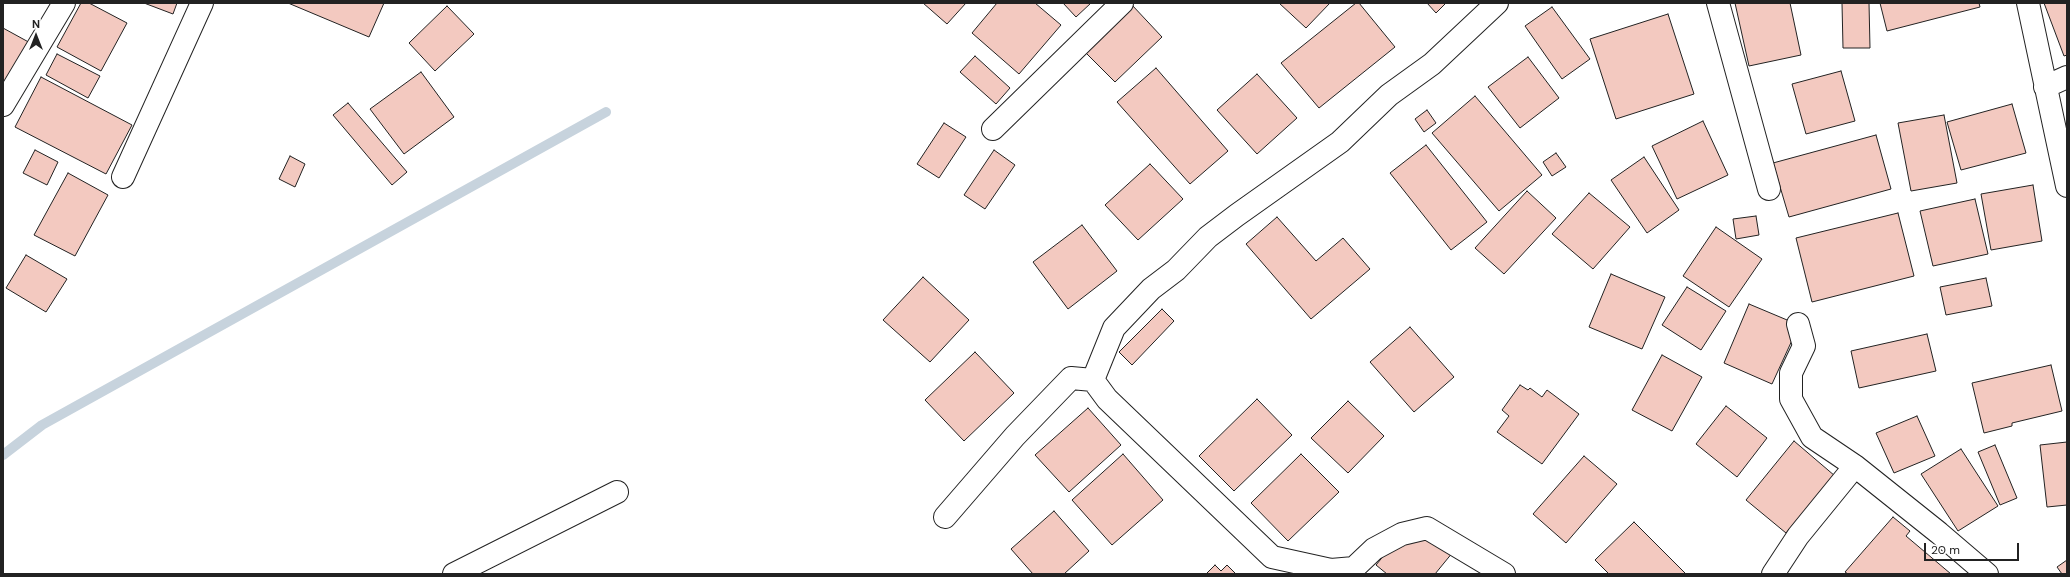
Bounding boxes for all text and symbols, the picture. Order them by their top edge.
north arrow [16,16,56,56]
text: N [32,17,40,31]
scale bar [1926,535,2021,561]
text: 20 m [1931,542,1960,558]

